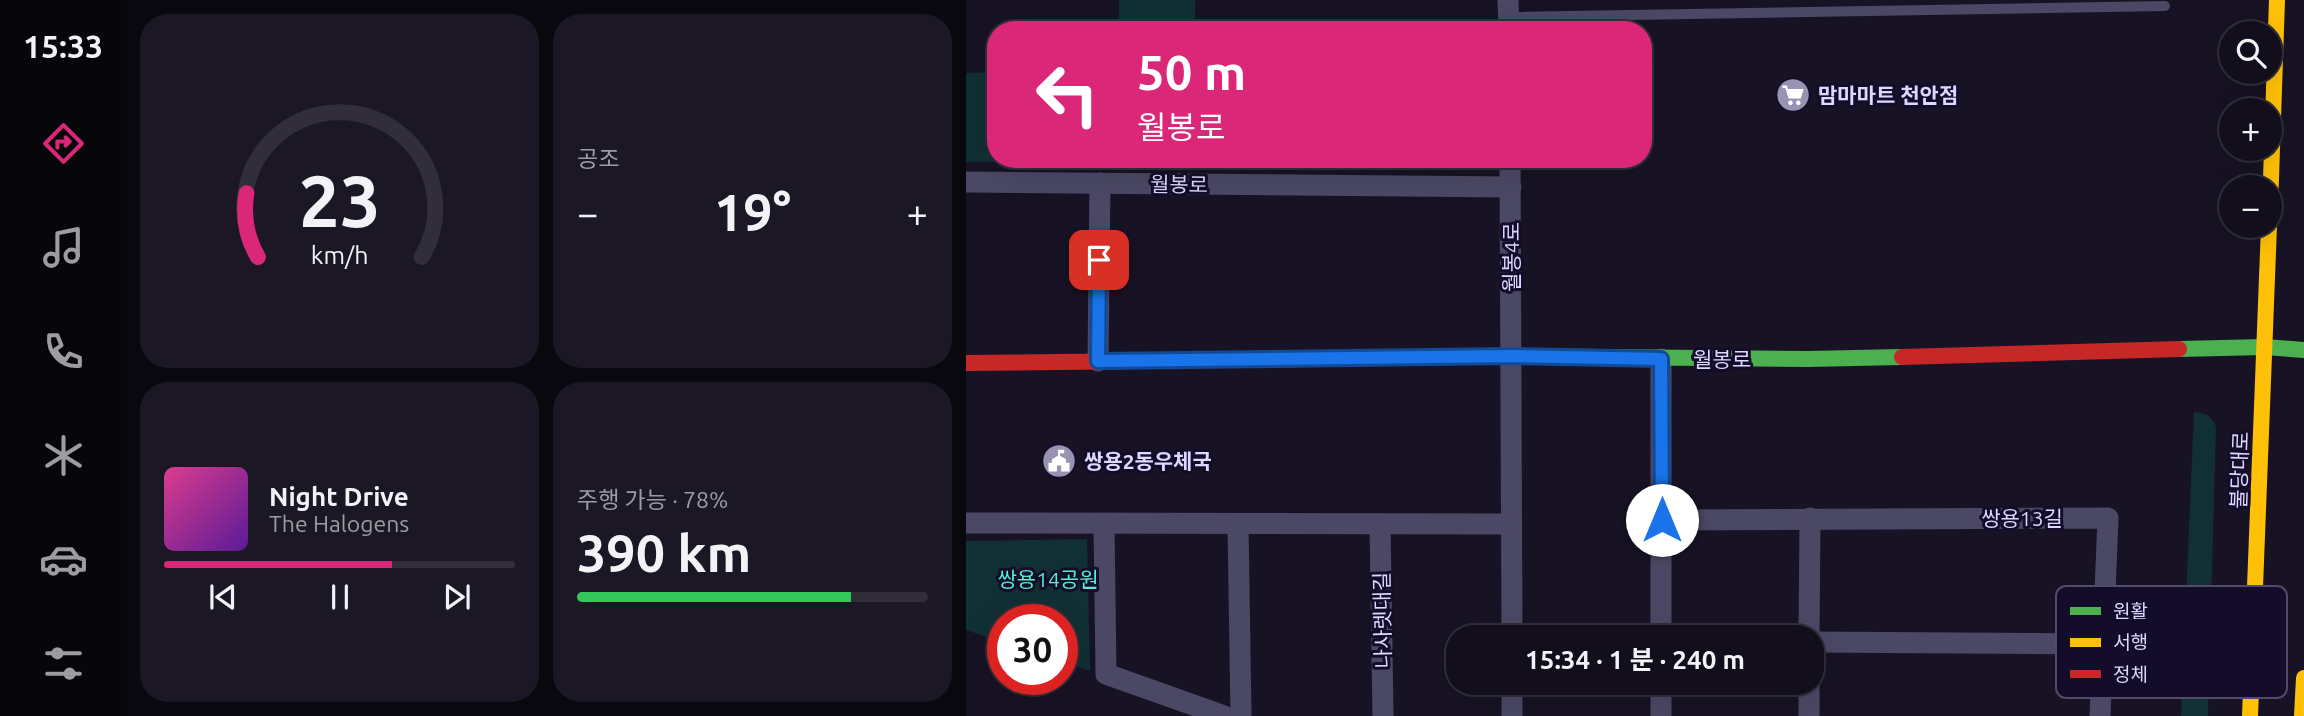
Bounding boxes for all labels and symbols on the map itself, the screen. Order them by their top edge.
supermarket icon: 맘마마트 천안점 [1774,76,1812,114]
place label: 맘마마트 천안점 [1818,83,1958,107]
street label: 월봉로 [1150,171,1208,197]
street label: 월봉4로 [1499,222,1523,292]
pin [1069,230,1129,290]
street label: 월봉로 [1693,347,1751,371]
street label: 불당대로 [2226,431,2252,509]
public building icon: 쌍용2동우체국 [1040,442,1078,480]
place label: 쌍용2동우체국 [1084,449,1212,473]
position arrow [1625,483,1699,557]
street label: 쌍용13길 [1981,506,2063,530]
park label: 쌍용14공원 [998,567,1098,591]
street label: 나사렛대길 [1369,571,1395,669]
legend [2056,586,2287,698]
text: 원활 [2113,600,2148,622]
speed limit sign: 30 [987,604,1078,695]
text: 서행 [2113,631,2148,653]
text: 정체 [2113,663,2148,685]

